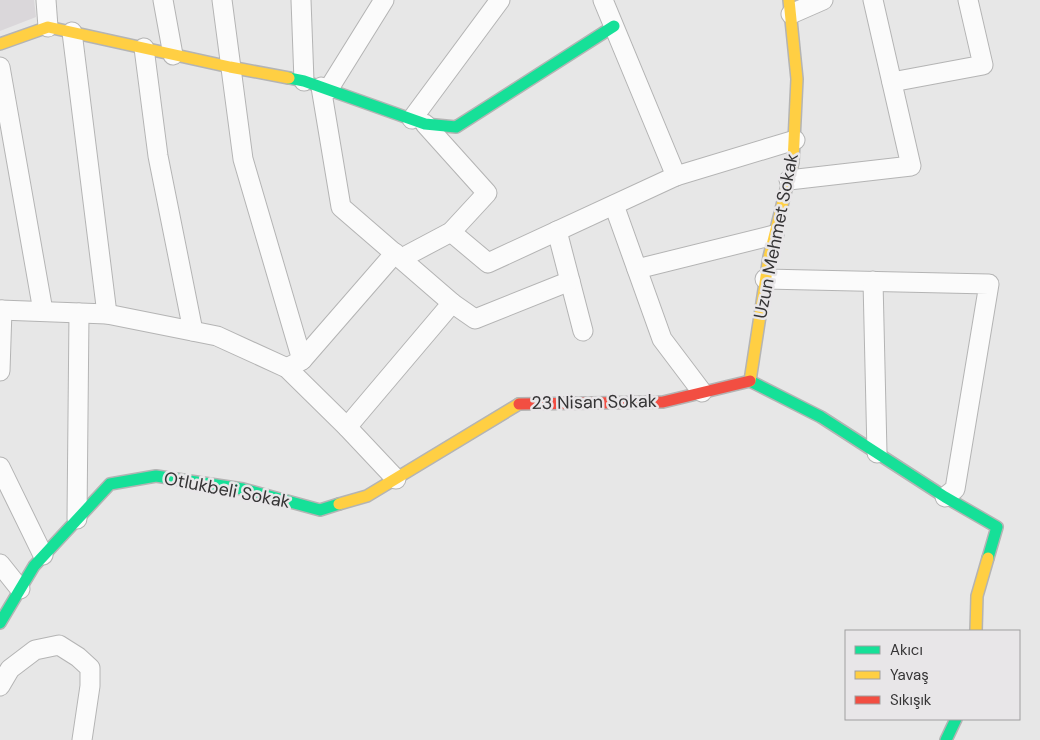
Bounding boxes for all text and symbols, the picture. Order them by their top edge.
street label: Uzun Mehmet Sokak [748,151,804,321]
street label: 23 Nisan Sokak [531,389,657,415]
street label: Otlukbeli Sokak [162,466,292,514]
legend [845,630,1020,720]
text: Akıcı [890,640,923,660]
text: Yavaş [890,665,929,685]
text: Sıkışık [890,690,932,710]

